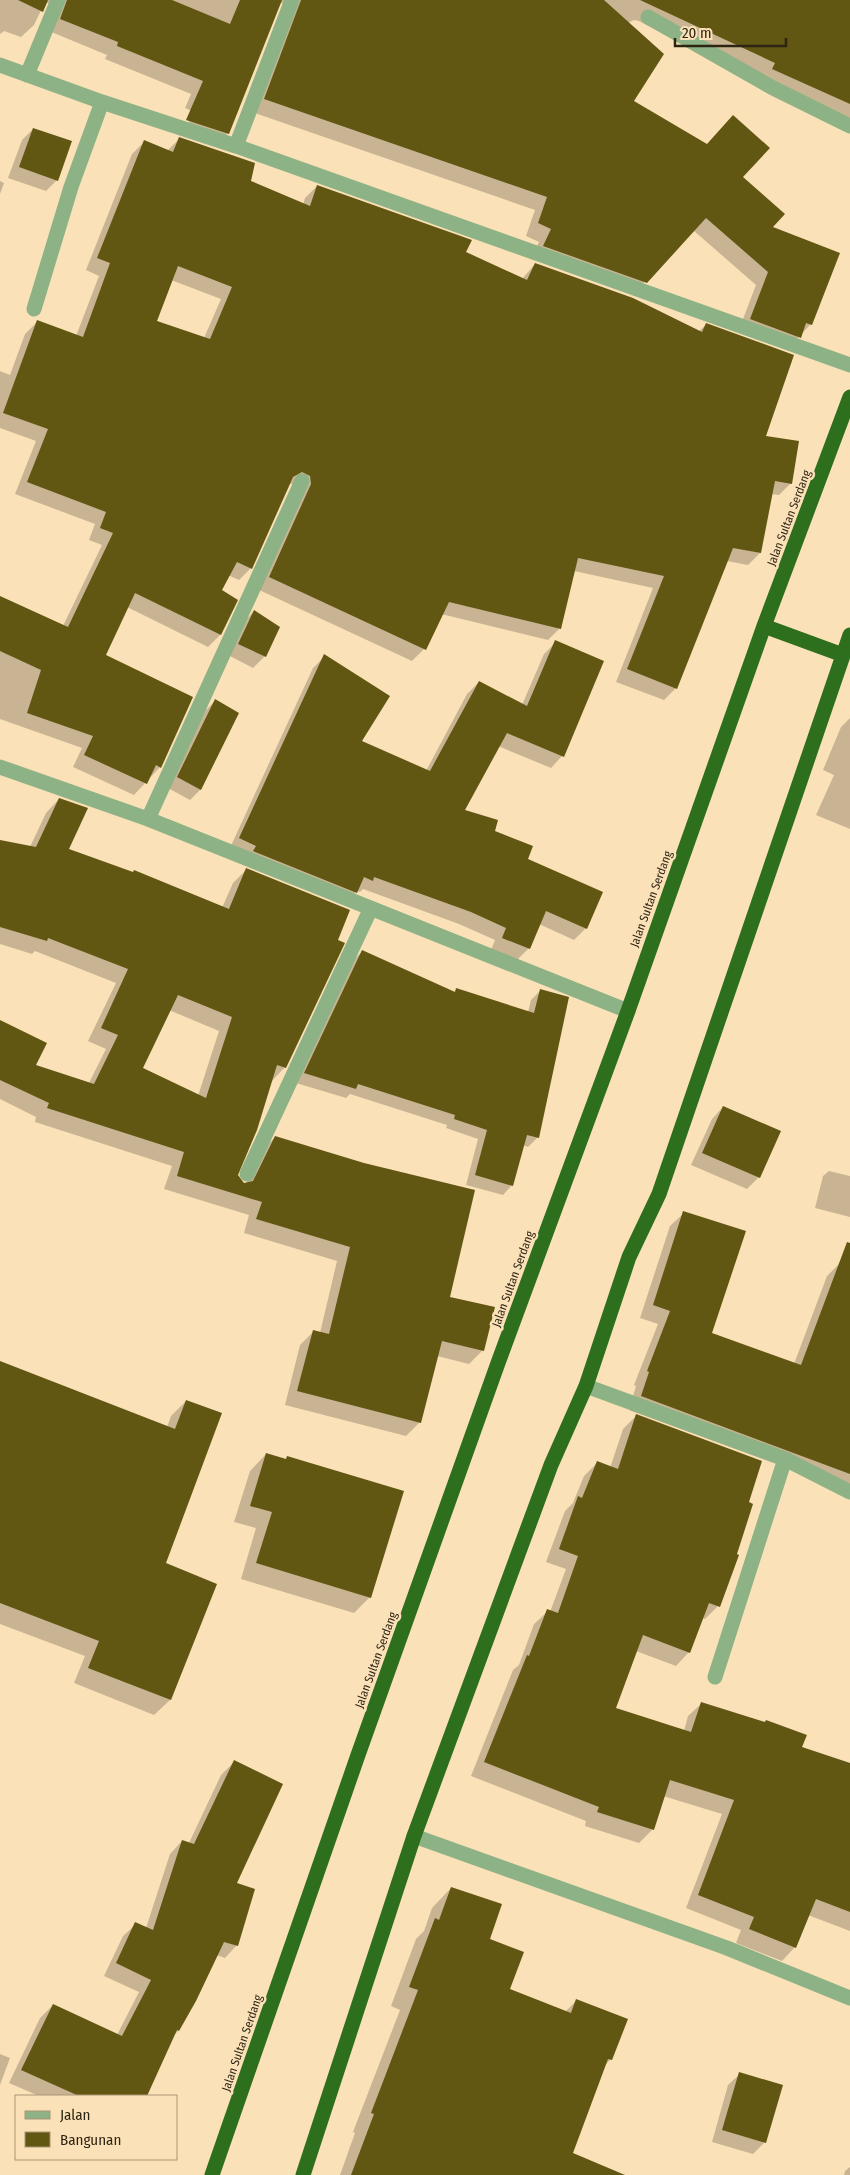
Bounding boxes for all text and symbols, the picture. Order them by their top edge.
scale bar [675,15,786,47]
text: 20 m [682,24,712,42]
street label: Jalan Sultan Serdang [764,468,814,568]
street label: Jalan Sultan Serdang [627,849,675,949]
street label: Jalan Sultan Serdang [489,1229,537,1329]
street label: Jalan Sultan Serdang [352,1610,400,1710]
street label: Jalan Sultan Serdang [219,1992,265,2093]
legend [15,2095,178,2160]
text: Jalan [60,2106,90,2124]
text: Bangunan [60,2131,121,2149]

